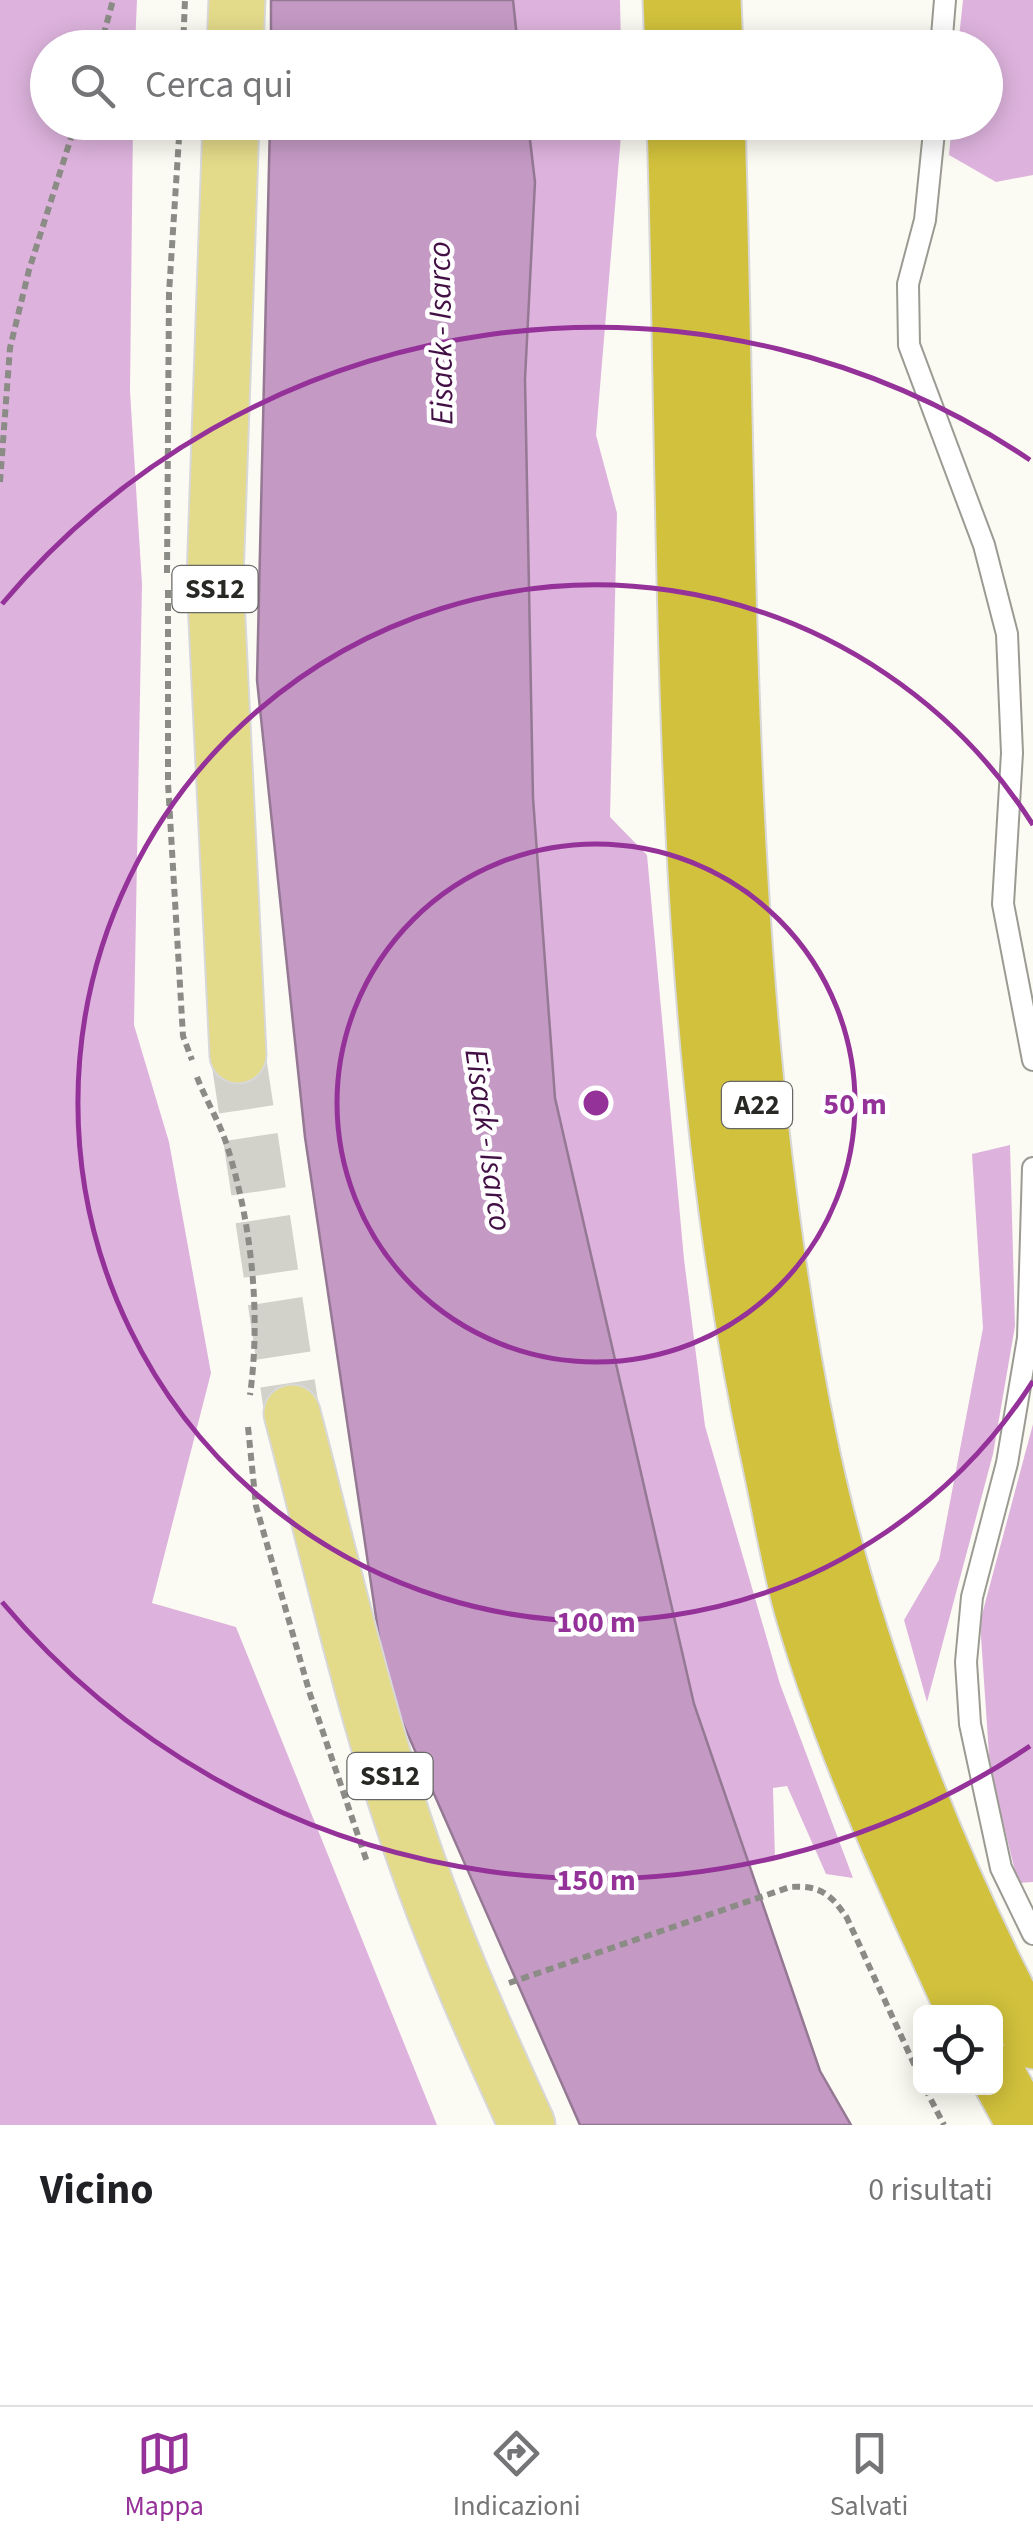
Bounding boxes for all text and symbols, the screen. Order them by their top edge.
search box [30,30,1003,140]
icon: search [65,58,120,113]
text: Cerca qui [145,58,293,112]
water label: Eisack - Isarco [416,241,466,425]
road number: SS12 [172,566,258,612]
water label: Eisack - Isarco [452,1046,524,1234]
road number: A22 [722,1082,792,1128]
text: 50 m [823,1083,887,1126]
centre of rings [578,1085,614,1121]
text: 100 m [556,1601,636,1644]
road number: SS12 [348,1753,432,1799]
text: 150 m [556,1859,636,1902]
map controls [913,2005,1003,2095]
button: locate [913,2005,1003,2095]
text: Vicino [40,2160,154,2220]
text: 0 risultati [868,2167,993,2213]
tab: Mappa [125,2426,204,2526]
tab: Indicazioni [453,2426,581,2526]
tab: Salvati [830,2426,908,2526]

